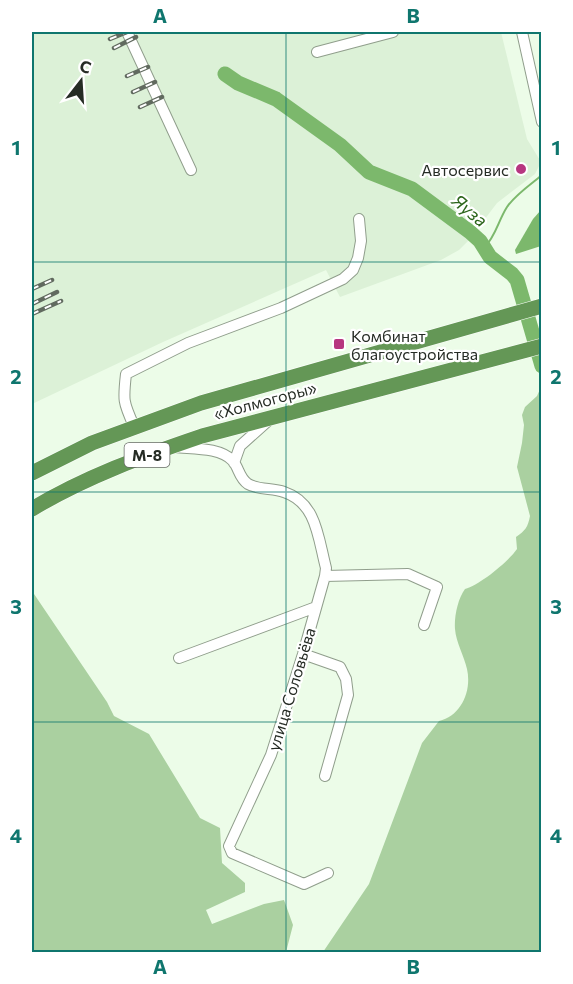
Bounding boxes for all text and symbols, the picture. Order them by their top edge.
text: A [153,3,167,27]
text: B [406,3,420,27]
north arrow [51,51,111,111]
text: С [78,55,94,77]
text: 1 [11,135,21,159]
text: 1 [551,135,561,159]
place label: Автосервис [421,160,509,179]
marker: Автосервис [514,162,528,176]
water label: Яуза [447,188,492,231]
place label: Комбинат благоустройства [351,326,478,363]
marker: Комбинат благоустройства [332,337,346,351]
text: 2 [10,364,22,388]
text: 2 [550,364,562,388]
street label: «Холмогоры» [212,377,318,423]
road number: М-8 [124,443,170,467]
text: 3 [10,594,22,618]
text: 3 [550,594,562,618]
street label: улица Соловьёва [263,625,319,753]
text: 4 [10,823,22,847]
text: 4 [550,823,562,847]
text: A [153,954,167,978]
text: B [406,954,420,978]

